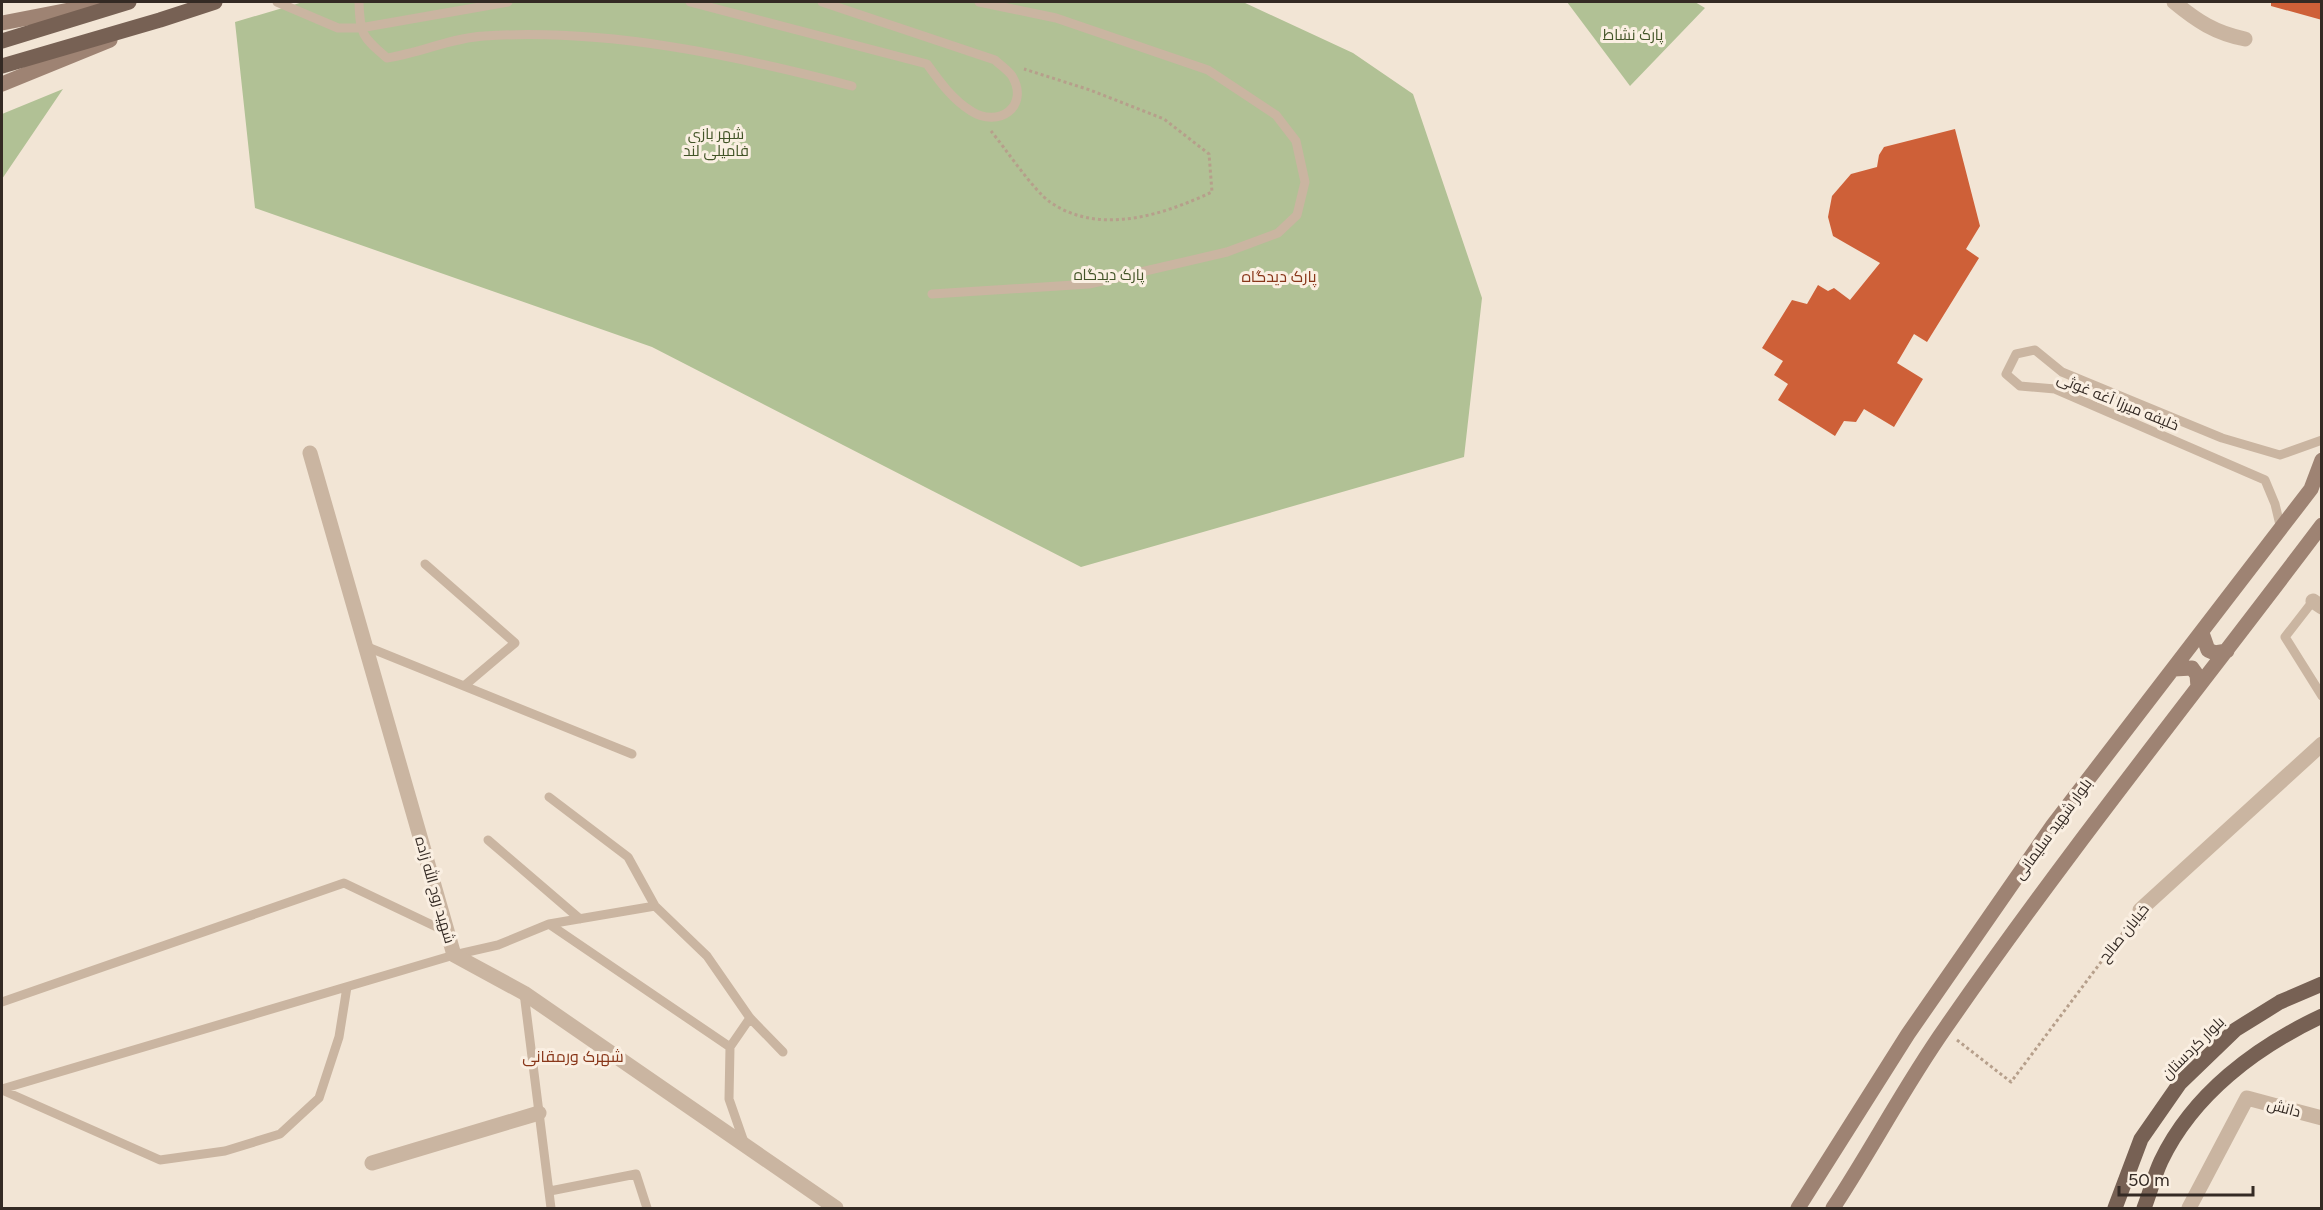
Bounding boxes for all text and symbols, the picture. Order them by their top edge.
park label: پارک نشاط [1603,26,1663,45]
park label: شهر بازی فامیلی لند [683,125,749,161]
park label: پارک دیدگاه [1074,266,1144,285]
district label: پارک دیدگاه [1241,267,1317,288]
street label: خلیفه میرزا آغه غوثی [2054,369,2181,436]
street label: بلوار شهید سلیمانی [2010,775,2097,884]
street label: شهید روح الله زاده [409,834,460,946]
street label: خیابان صالح [2095,900,2154,967]
street label: بلوار کردستان [2158,1013,2229,1084]
district label: شهرک ورمقانی [522,1047,624,1067]
street label: دانش [2265,1095,2303,1122]
scale bar [2119,1159,2252,1197]
text: 50 m [2128,1169,2170,1191]

